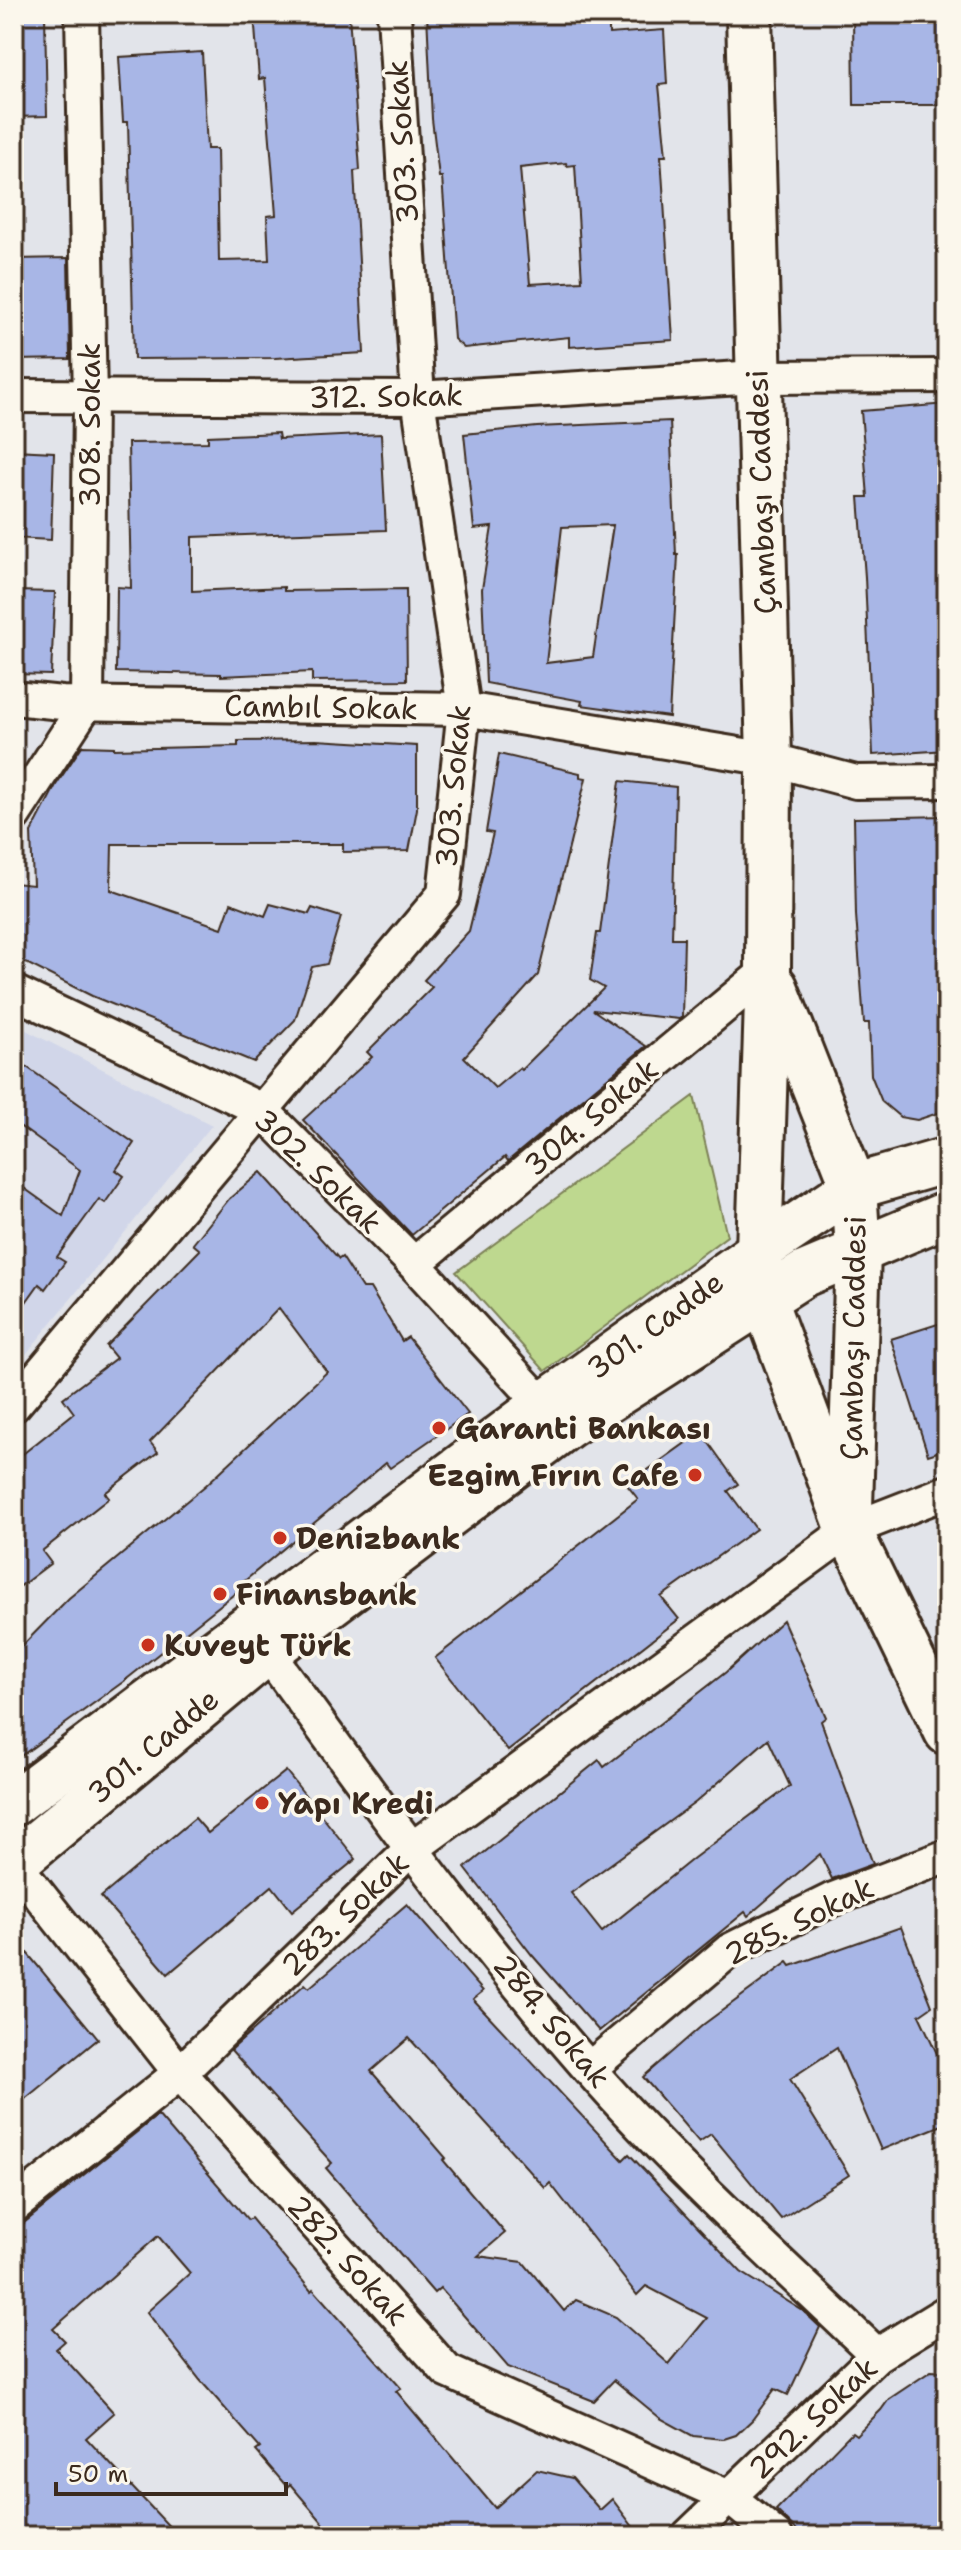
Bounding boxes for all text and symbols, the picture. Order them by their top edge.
street label: 303. Sokak [376,59,428,225]
street label: 308. Sokak [69,343,110,507]
street label: Çambaşı Caddesi [736,369,786,615]
street label: 312. Sokak [308,374,464,418]
street label: Cambıl Sokak [224,685,418,729]
street label: 303. Sokak [425,703,481,869]
street label: 304. Sokak [515,1049,667,1185]
street label: 302. Sokak [245,1099,391,1243]
street label: Çambaşı Caddesi [830,1215,876,1461]
street label: 301. Cadde [578,1261,732,1389]
place label: Garanti Bankası [455,1408,711,1449]
marker: Garanti Bankası [430,1419,448,1437]
place label: Ezgim Fırın Cafe [427,1455,679,1496]
marker: Ezgim Fırın Cafe [686,1466,704,1484]
place label: Denizbank [296,1518,461,1559]
marker: Denizbank [271,1529,289,1547]
place label: Finansbank [236,1574,417,1615]
marker: Finansbank [211,1585,229,1603]
place label: Kuveyt Türk [164,1625,352,1666]
marker: Kuveyt Türk [139,1636,157,1654]
street label: 301. Cadde [78,1679,228,1813]
place label: Yapı Kredi [278,1783,434,1824]
marker: Yapı Kredi [253,1794,271,1812]
street label: 283. Sokak [272,1843,418,1985]
street label: 285. Sokak [717,1867,881,1975]
street label: 284. Sokak [484,1945,620,2097]
street label: 282. Sokak [278,2186,418,2334]
street label: 292. Sokak [739,2347,887,2489]
scale bar [56,2446,286,2496]
text: 50 m [68,2458,128,2490]

